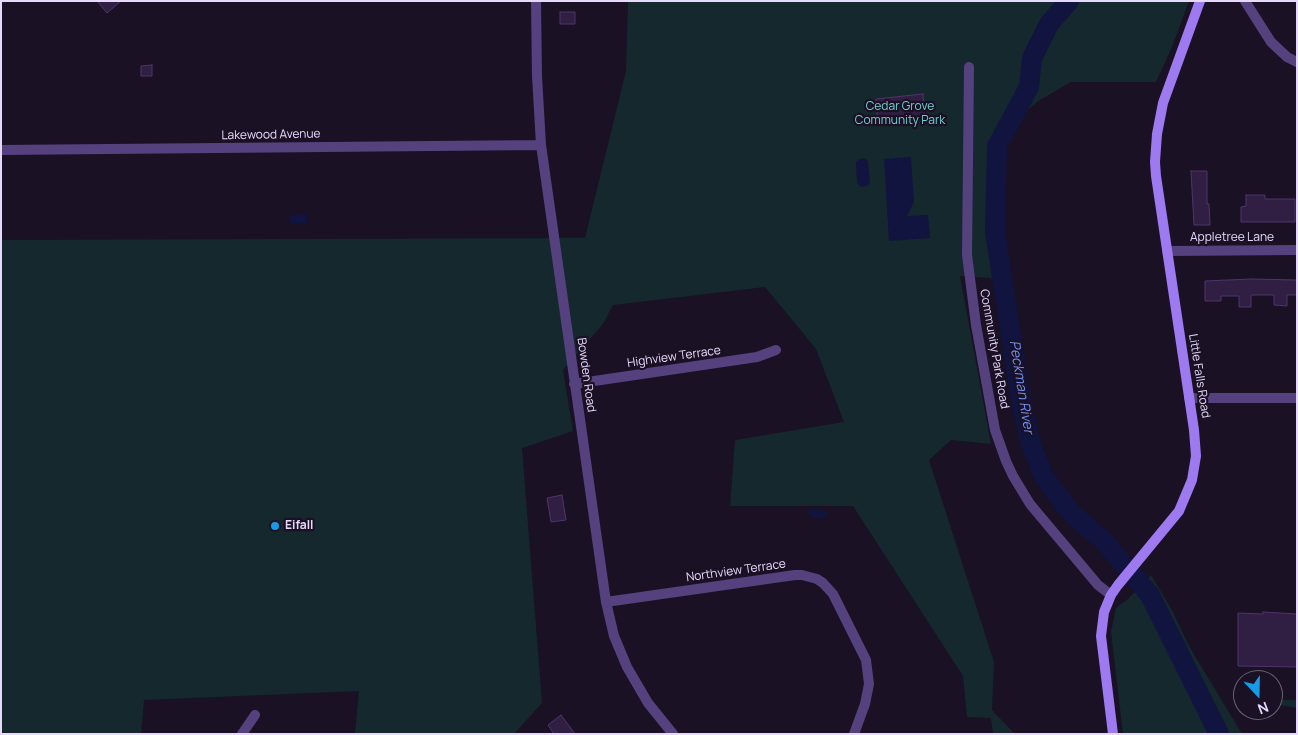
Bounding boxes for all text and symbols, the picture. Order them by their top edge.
park label: Cedar Grove Community Park [855,100,945,128]
street label: Lakewood Avenue [221,127,321,143]
street label: Appletree Lane [1190,231,1274,245]
street label: Community Park Road [976,288,1012,410]
street label: Little Falls Road [1185,333,1213,419]
street label: Bowden Road [574,337,598,413]
water label: Peckman River [1005,339,1037,435]
street label: Highview Terrace [626,343,722,371]
place label: Eifall [285,519,313,533]
marker: Eifall [269,520,281,532]
street label: Northview Terrace [685,557,787,585]
north arrow [1233,670,1283,720]
text: N [1255,698,1271,719]

